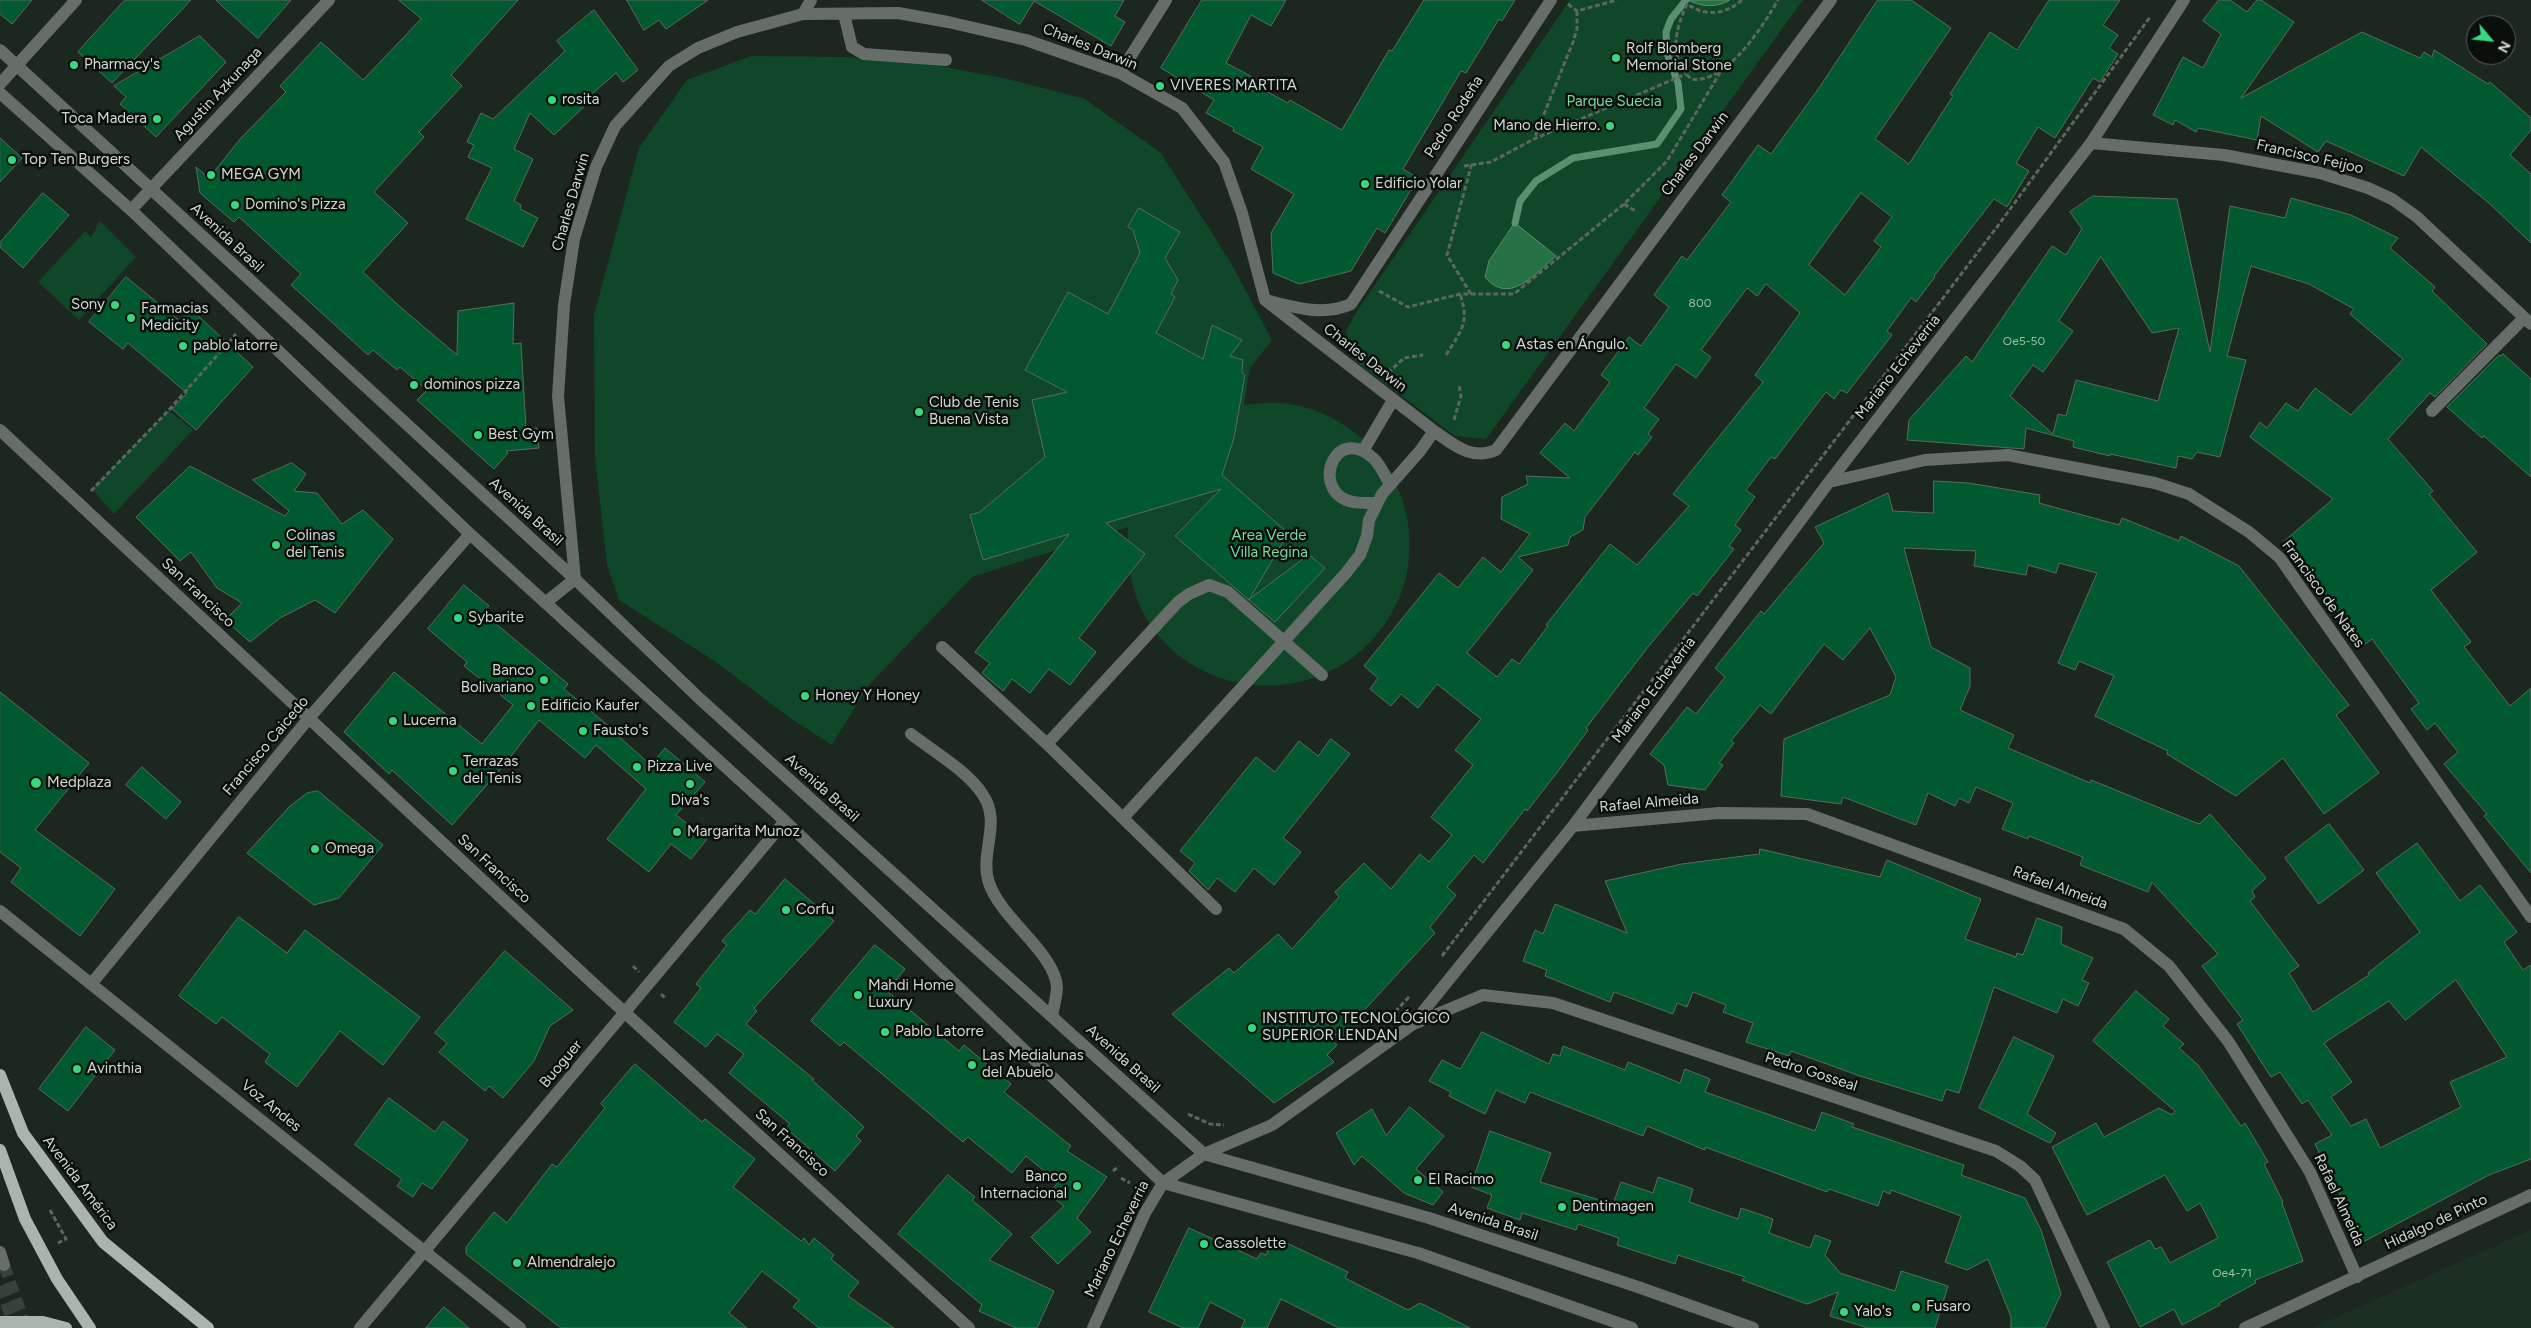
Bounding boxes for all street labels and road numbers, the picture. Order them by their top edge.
street label: Charles Darwin [1040,20,1140,74]
street label: Agustin Azkunaga [170,44,266,144]
street label: Pedro Rodeña [1421,73,1487,161]
street label: Charles Darwin [1657,108,1733,200]
street label: Francisco Feijoo [2255,136,2365,178]
street label: Charles Darwin [548,151,594,253]
street label: Avenida Brasil [187,200,267,276]
street label: Mariano Echeverria [1852,311,1944,423]
street label: Charles Darwin [1320,320,1410,396]
street label: Avenida Brasil [485,474,567,550]
street label: Francisco de Nates [2278,537,2368,651]
street label: San Francisco [158,555,238,631]
street label: Mariano Echeverria [1608,634,1700,746]
street label: Francisco Caicedo [219,693,313,799]
street label: Avenida Brasil [781,750,863,826]
street label: Rafael Almeida [1599,790,1699,816]
street label: San Francisco [454,831,534,907]
street label: Rafael Almeida [2010,862,2110,914]
street label: Avenida Brasil [1082,1021,1164,1097]
street label: Buoguer [536,1037,586,1091]
street label: Pedro Gosseal [1762,1049,1860,1095]
street label: Voz Andes [237,1076,305,1136]
street label: San Francisco [751,1105,833,1181]
street label: Avenida América [39,1132,121,1234]
street label: Rafael Almeida [2310,1151,2368,1249]
street label: Mariano Echeverria [1081,1178,1153,1300]
street label: Hidalgo de Pinto [2382,1190,2490,1254]
street label: Avenida Brasil [1446,1199,1540,1245]

